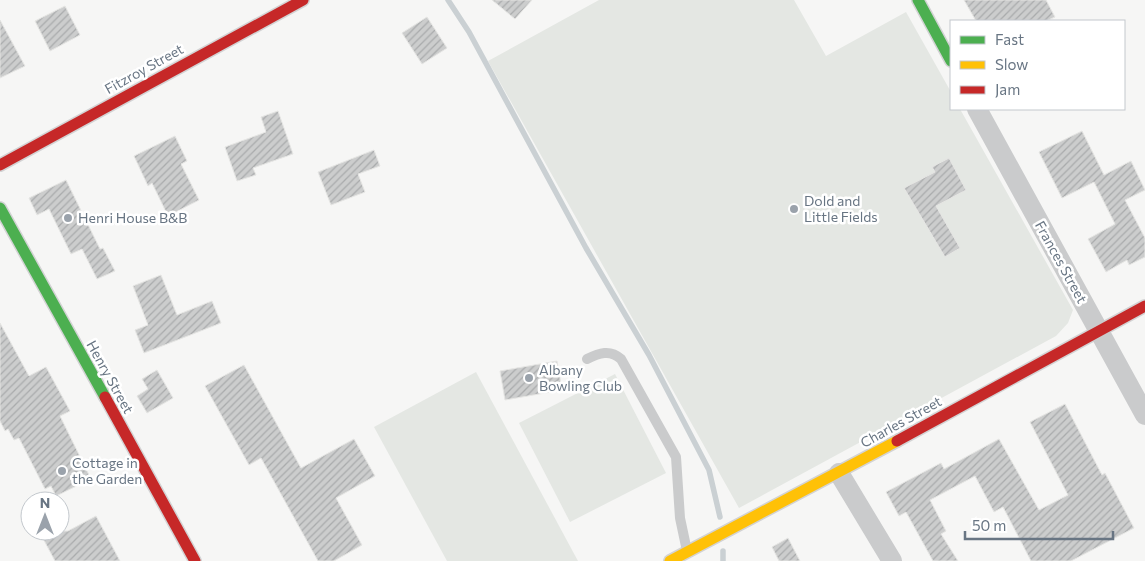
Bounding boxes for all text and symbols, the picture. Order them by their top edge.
legend [950,20,1125,110]
text: Fast [995,30,1024,48]
street label: Fitzroy Street [101,40,186,97]
text: Slow [995,55,1028,73]
text: Jam [995,80,1020,98]
place label: Dold and Little Fields [804,192,878,225]
marker: Dold and Little Fields [788,203,800,215]
place label: Henri House B&B [78,209,187,226]
marker: Henri House B&B [62,212,74,224]
street label: Frances Street [1032,218,1091,306]
street label: Henry Street [83,337,138,417]
place label: Albany Bowling Club [539,361,622,394]
marker: Albany Bowling Club [523,372,535,384]
street label: Charles Street [857,392,945,451]
place label: Cottage in the Garden [72,454,142,487]
marker: Cottage in the Garden [56,465,68,477]
north arrow [20,491,70,541]
text: N [40,494,50,511]
scale bar [965,508,1112,540]
text: 50 m [972,516,1006,534]

